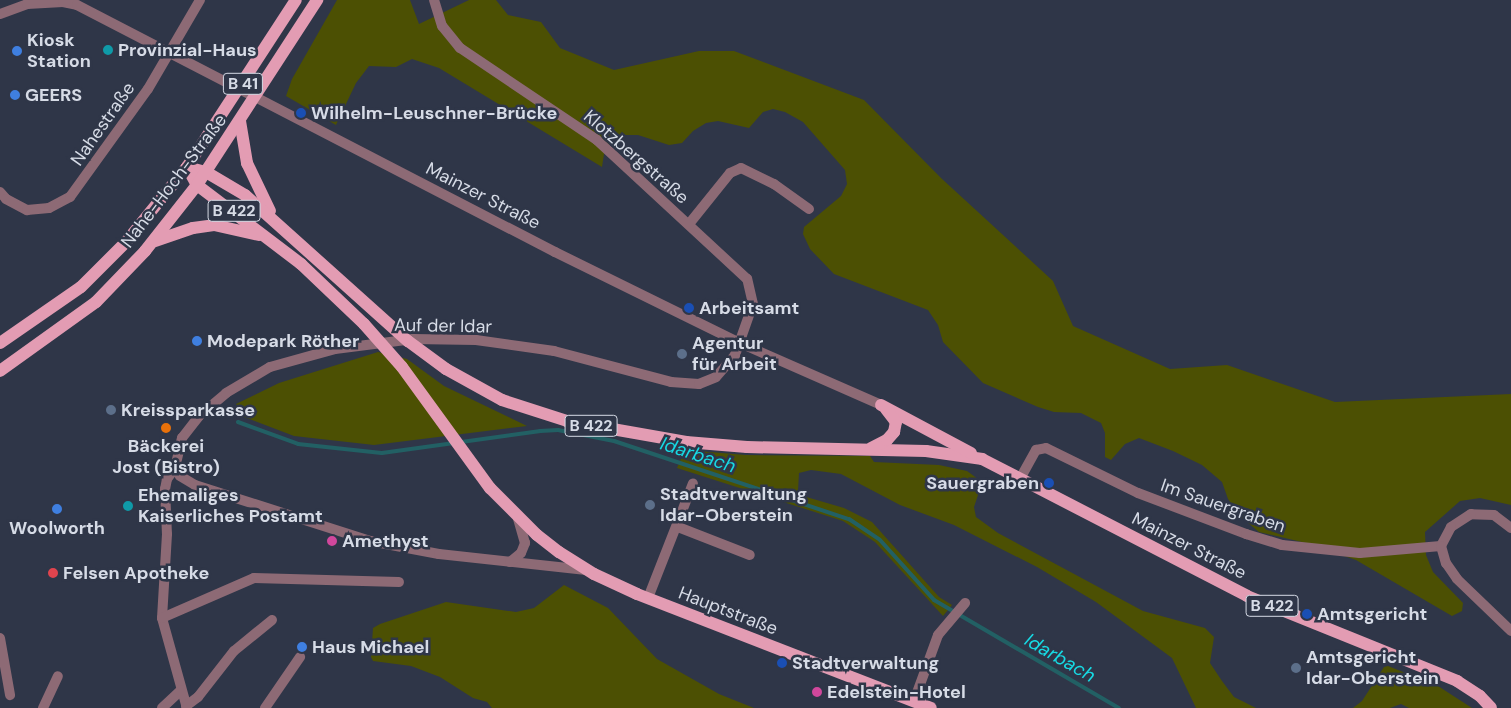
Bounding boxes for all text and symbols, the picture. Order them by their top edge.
place label: Kiosk Station [27,30,91,72]
place label: Provinzial-Haus [118,39,257,61]
marker: Provinzial-Haus [102,44,114,56]
marker: Kiosk Station [11,45,23,57]
road number: B 41 [222,70,264,98]
street label: Nahestraße [66,78,140,170]
place label: GEERS [25,84,82,106]
marker: GEERS [9,89,21,101]
place label: Wilhelm-Leuschner-Brücke [311,102,557,124]
street label: Klotzbergstraße [579,106,693,208]
marker: Wilhelm-Leuschner-Brücke [295,107,307,119]
street label: Nahe-Hoch-Straße [117,110,231,252]
street label: Mainzer Straße [422,158,544,234]
road number: B 422 [206,198,262,225]
place label: Arbeitsamt [699,297,799,319]
marker: Arbeitsamt [683,302,695,314]
street label: Auf der Idar [394,314,492,338]
place label: Modepark Röther [207,330,359,352]
place label: Agentur für Arbeit [692,333,777,376]
marker: Modepark Röther [191,335,203,347]
marker: Agentur für Arbeit [676,348,688,360]
place label: Kreissparkasse [121,399,255,421]
marker: Kreissparkasse [105,404,117,416]
road number: B 422 [564,412,618,440]
marker: Bäckerei Jost (Bistro) [160,422,172,434]
water label: Idarbach [657,432,739,478]
place label: Bäckerei Jost (Bistro) [112,436,220,478]
place label: Sauergraben [926,472,1039,494]
street label: Im Sauergraben [1158,475,1288,537]
marker: Sauergraben [1043,477,1055,489]
place label: Stadtverwaltung Idar-Oberstein [660,484,807,526]
place label: Ehemaliges Kaiserliches Postamt [138,485,323,528]
marker: Stadtverwaltung Idar-Oberstein [644,499,656,511]
marker: Ehemaliges Kaiserliches Postamt [122,500,134,512]
marker: Woolworth [51,503,63,515]
street label: Mainzer Straße [1128,508,1250,584]
place label: Woolworth [9,517,105,539]
place label: Amethyst [342,530,429,552]
marker: Amethyst [326,535,338,547]
place label: Felsen Apotheke [63,562,209,584]
marker: Felsen Apotheke [47,567,59,579]
street label: Hauptstraße [675,582,781,640]
road number: B 422 [1244,592,1300,620]
place label: Amtsgericht [1317,603,1427,625]
marker: Amtsgericht [1301,608,1313,620]
water label: Idarbach [1021,629,1099,687]
place label: Haus Michael [312,636,429,658]
marker: Haus Michael [296,641,308,653]
place label: Amtsgericht Idar-Oberstein [1306,647,1439,690]
place label: Stadtverwaltung [792,652,939,674]
marker: Stadtverwaltung [776,657,788,669]
marker: Amtsgericht Idar-Oberstein [1290,662,1302,674]
place label: Edelstein-Hotel [827,681,966,703]
marker: Edelstein-Hotel [811,686,823,698]

